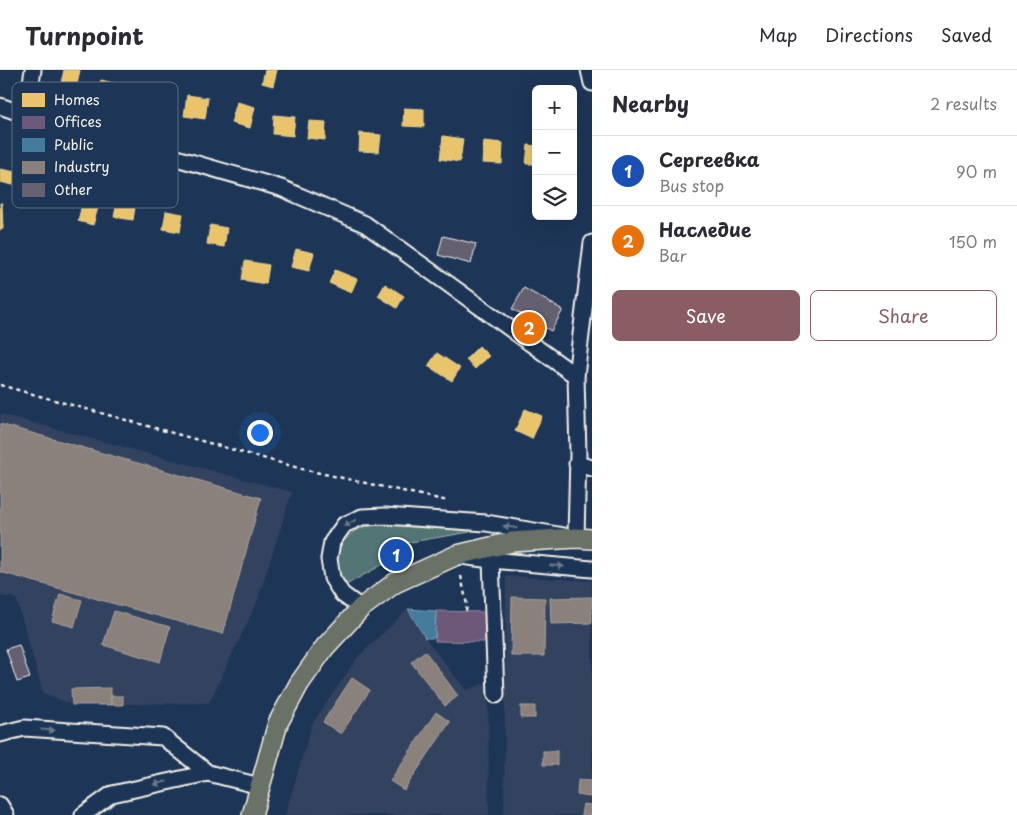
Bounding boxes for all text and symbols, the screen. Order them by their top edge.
text: Turnpoint [25,17,144,53]
text: Map [759,21,797,48]
text: Directions [825,21,913,48]
text: Saved [941,21,992,48]
legend [12,82,178,208]
map controls [532,85,577,220]
button: + [532,85,577,130]
text: Nearby [612,87,689,119]
text: Homes [54,89,100,110]
text: 2 results [930,91,997,115]
text: Offices [54,111,101,132]
button: − [532,130,577,175]
text: Public [54,134,94,155]
text: Сергеевка [659,145,760,173]
text: Industry [54,156,109,177]
text: 1 [624,159,632,183]
text: 90 m [956,159,997,183]
text: Bus stop [659,173,724,197]
button: layers [532,175,577,220]
text: Other [54,179,93,200]
text: Наследие [659,215,751,243]
text: 2 [622,229,634,253]
text: 150 m [949,229,997,253]
text: Bar [659,243,687,267]
button: Save [612,290,800,341]
button: Share [810,290,997,341]
pin: 2 [513,309,545,347]
your location [247,420,273,446]
one-way arrow [343,519,357,527]
one-way arrow [502,522,518,530]
pin: 1 [380,536,412,574]
one-way arrow [550,562,566,570]
one-way arrow [40,726,56,734]
one-way arrow [152,780,168,788]

